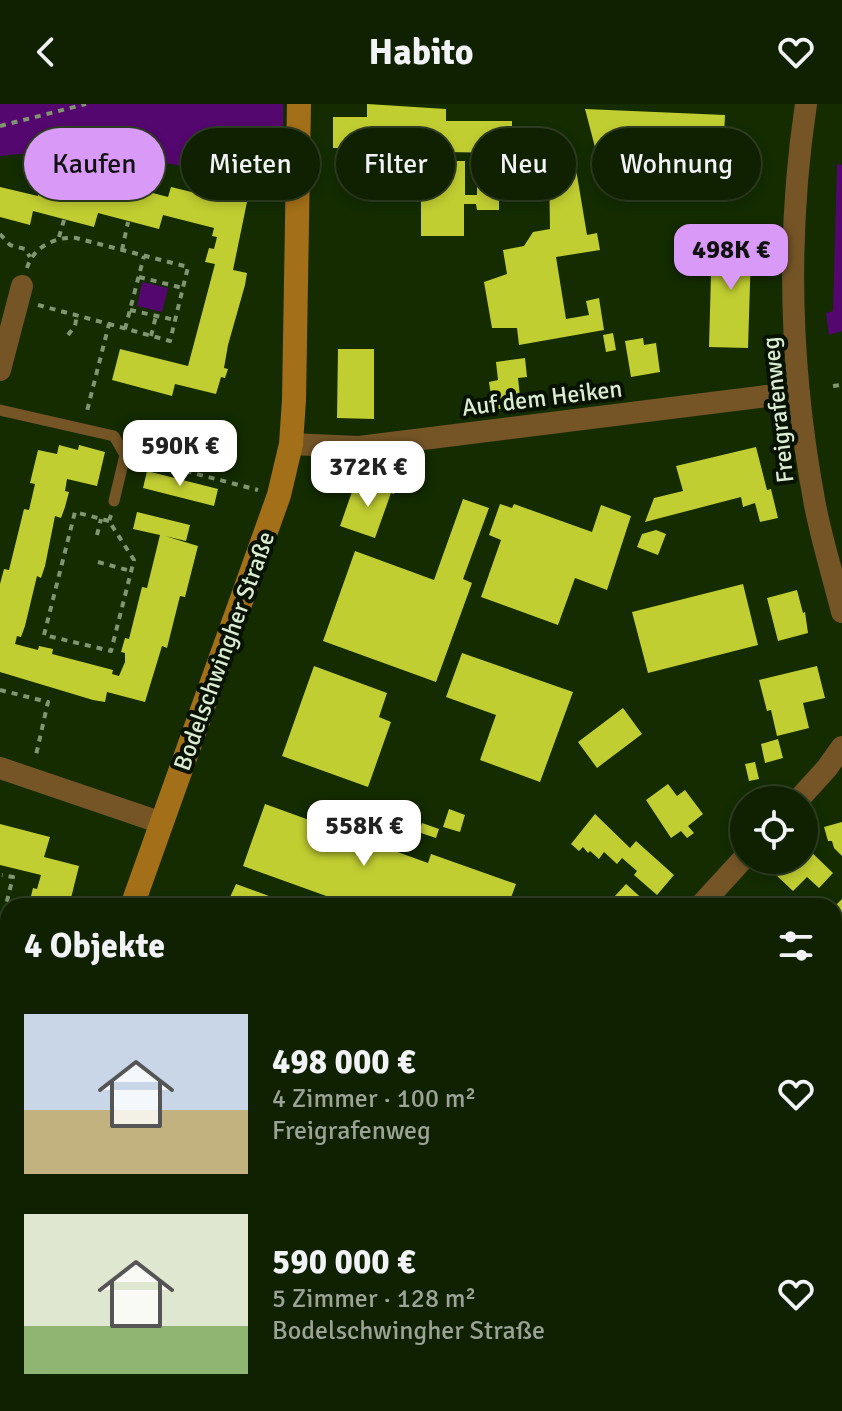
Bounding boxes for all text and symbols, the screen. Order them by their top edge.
icon: back [24,30,68,74]
text: Habito [369,30,474,75]
icon: heart [774,30,818,74]
chip: Kaufen [24,128,165,200]
chip: Mieten [181,128,320,200]
chip: Filter [336,128,455,200]
chip: Neu [471,128,576,200]
chip: Wohnung [592,128,761,200]
pin: 498K € [666,224,796,292]
text: 498K € [692,234,770,266]
street label: Freigrafenweg [755,336,801,484]
street label: Auf dem Heiken [460,373,624,423]
pin: 590K € [115,420,245,488]
text: 590K € [141,430,219,462]
pin: 372K € [303,441,433,509]
text: 372K € [329,451,407,483]
street label: Bodelschwingher Straße [167,527,281,775]
map controls [730,786,818,874]
button: locate [730,786,818,874]
pin: 558K € [299,800,429,868]
text: 558K € [325,810,403,842]
icon: filters [774,924,818,968]
text: 4 Objekte [24,925,165,967]
text: 498 000 € [272,1041,415,1083]
icon: home [88,1046,184,1142]
icon: heart [774,1072,818,1116]
text: 4 Zimmer · 100 m² [272,1083,476,1115]
text: Freigrafenweg [272,1115,431,1147]
text: 590 000 € [272,1241,415,1283]
icon: home [88,1246,184,1342]
icon: heart [774,1272,818,1316]
text: 5 Zimmer · 128 m² [272,1283,476,1315]
text: Bodelschwingher Straße [272,1315,545,1347]

